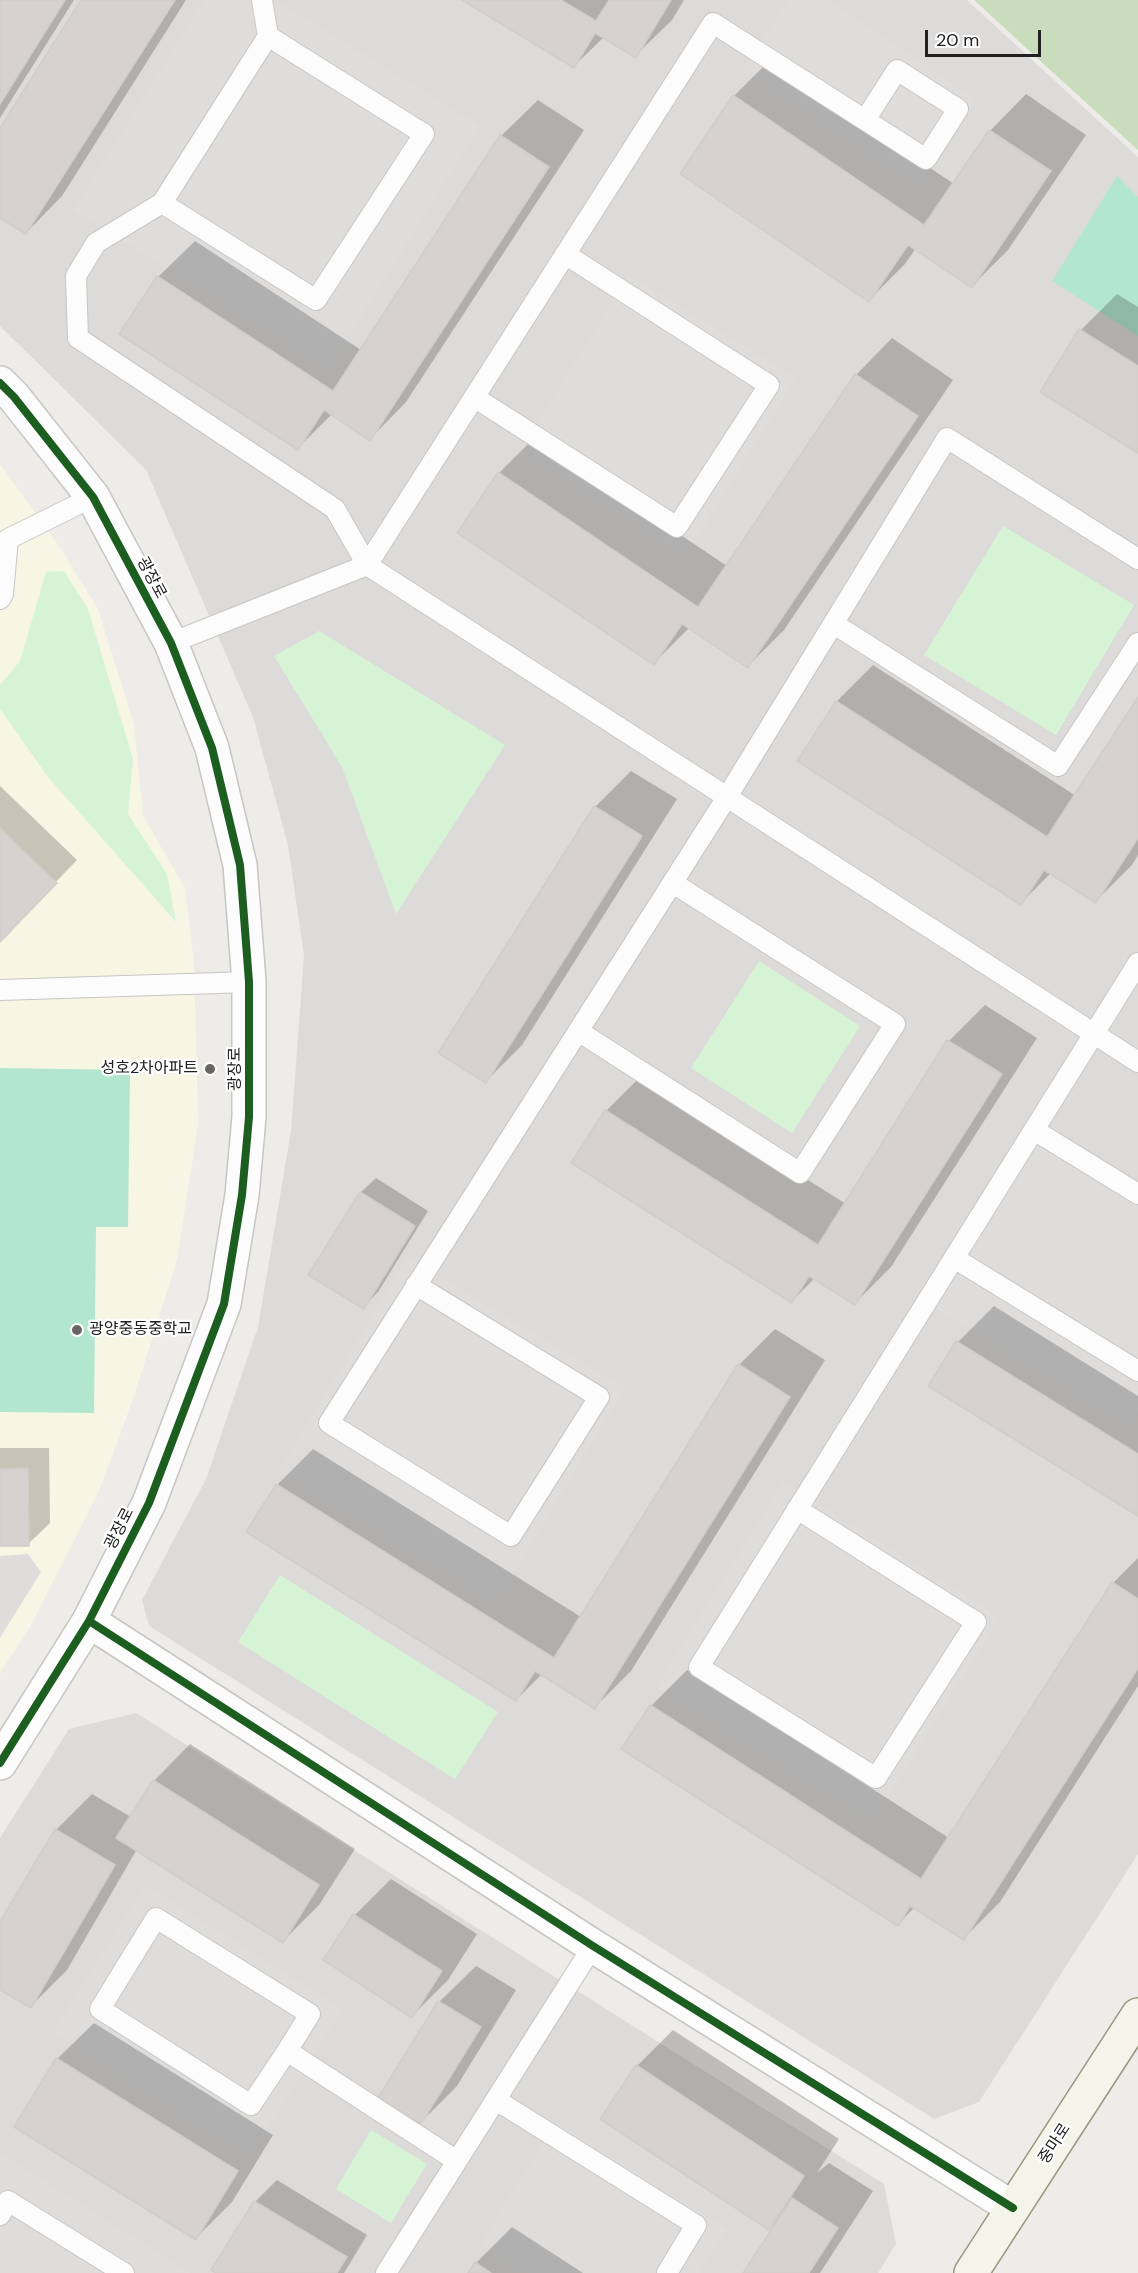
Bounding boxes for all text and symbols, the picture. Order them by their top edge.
scale bar [928,18,1044,56]
text: 20 m [936,28,979,52]
street label: 광장로 [132,554,170,602]
street label: 광장로 [226,1047,246,1091]
place label: 성호2차아파트 [100,1059,198,1079]
marker: 성호2차아파트 [203,1062,217,1076]
place label: 광양중동중학교 [89,1320,192,1340]
marker: 광양중동중학교 [70,1323,84,1337]
street label: 광장로 [101,1505,139,1553]
street label: 중마로 [1035,2120,1075,2168]

